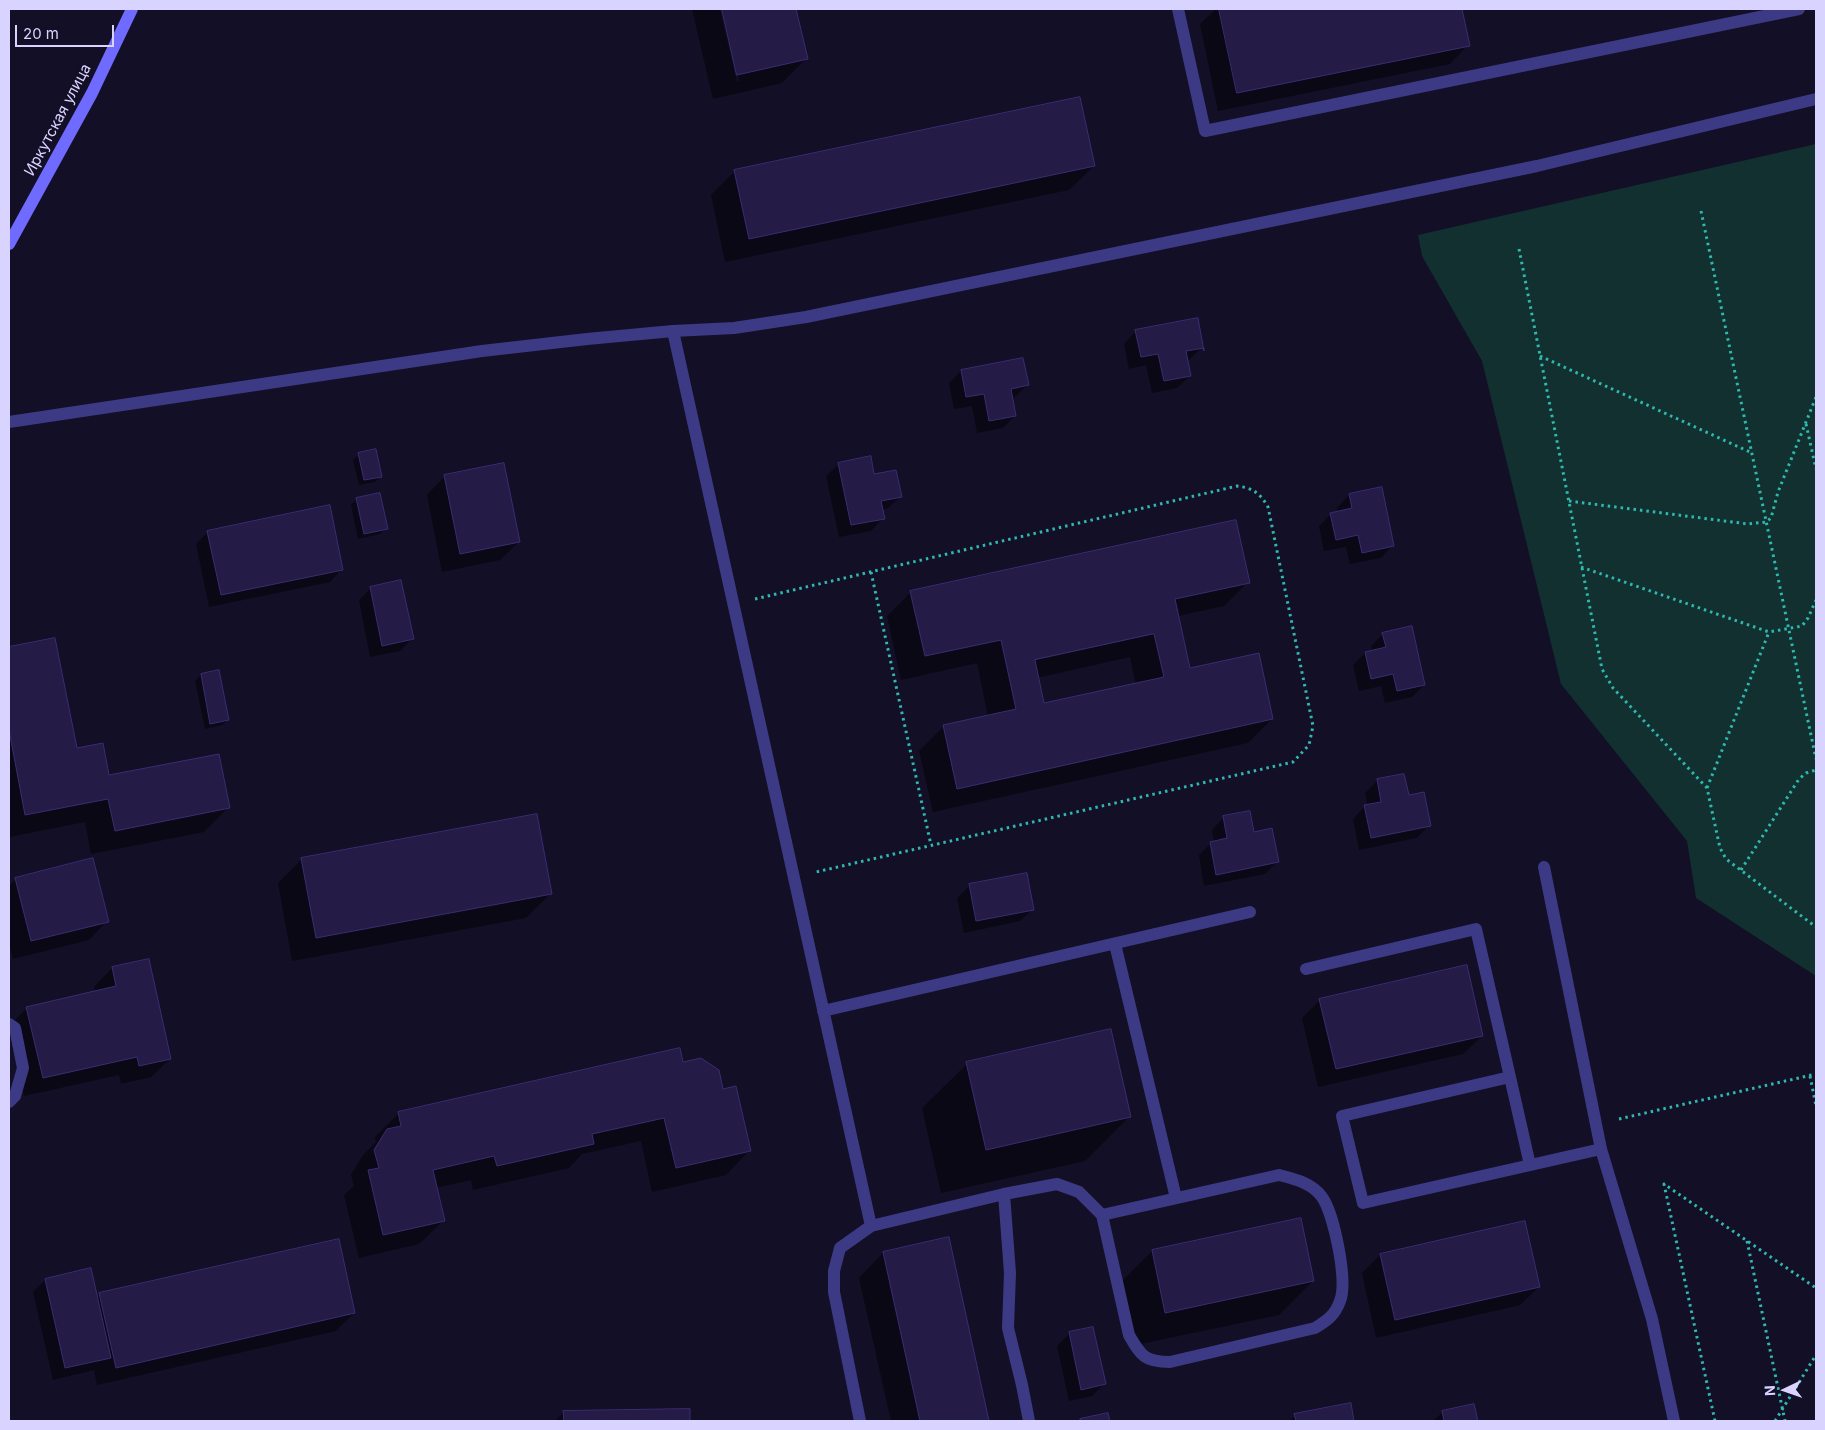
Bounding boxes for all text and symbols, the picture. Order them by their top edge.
scale bar [18,15,116,47]
text: 20 m [23,24,59,43]
street label: Иркутская улица [21,61,95,179]
north arrow [1760,1365,1810,1415]
text: N [1761,1385,1778,1397]

